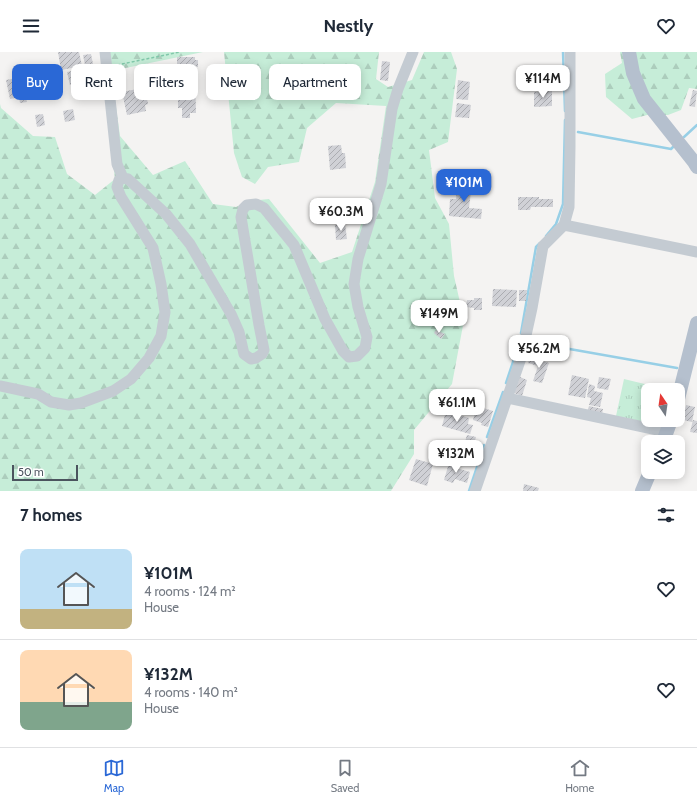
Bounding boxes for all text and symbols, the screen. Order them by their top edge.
icon: menu [20,15,42,37]
text: Nestly [324,15,373,37]
icon: heart [655,15,677,37]
chip: Buy [12,64,63,100]
chip: Rent [71,64,126,100]
chip: Filters [134,64,198,100]
chip: New [206,64,261,100]
chip: Apartment [269,64,361,100]
pin: ¥114M [515,65,571,99]
text: ¥114M [525,70,561,86]
pin: ¥101M [436,169,492,203]
text: ¥101M [445,174,483,190]
pin: ¥60.3M [308,198,374,232]
text: ¥60.3M [319,203,363,219]
pin: ¥149M [411,300,467,334]
text: ¥149M [420,305,458,321]
pin: ¥56.2M [506,335,572,369]
text: ¥56.2M [518,340,560,356]
north arrow [641,383,685,427]
map controls [641,383,685,479]
pin: ¥61.1M [424,389,490,423]
text: ¥61.1M [438,394,476,410]
button: layers [641,435,685,479]
pin: ¥132M [428,440,484,474]
text: ¥132M [437,445,475,461]
scale bar [12,463,78,482]
text: 50 m [18,465,44,479]
icon: filters [655,504,677,526]
text: 7 homes [20,505,82,525]
text: ¥101M [144,563,193,583]
icon: home [52,565,100,613]
icon: heart [655,578,677,600]
text: 4 rooms · 124 m² [144,583,236,599]
text: House [144,599,179,615]
text: ¥132M [144,664,193,684]
icon: home [52,666,100,714]
icon: heart [655,679,677,701]
text: 4 rooms · 140 m² [144,684,238,700]
text: House [144,700,179,716]
tab: Map [103,757,125,795]
tab: Saved [331,757,359,795]
tab: Home [565,757,594,795]

